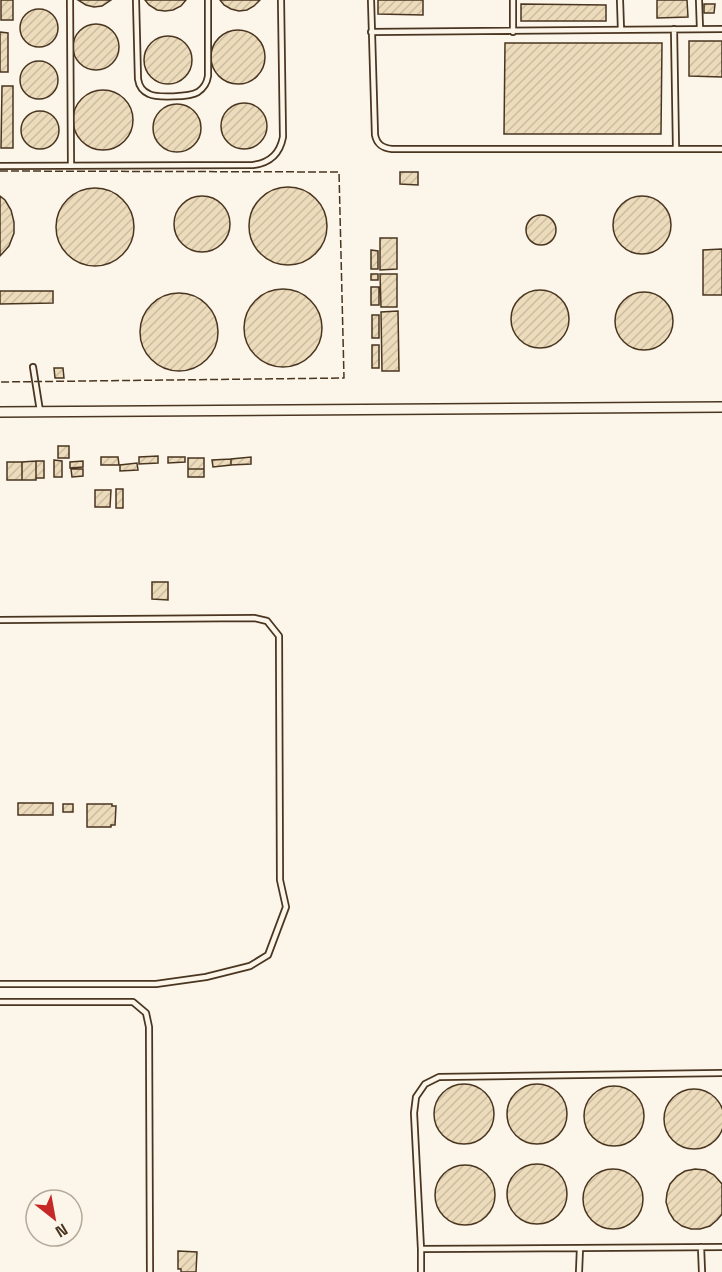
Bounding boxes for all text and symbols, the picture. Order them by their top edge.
north arrow [24,1188,84,1248]
text: N [51,1219,71,1242]

